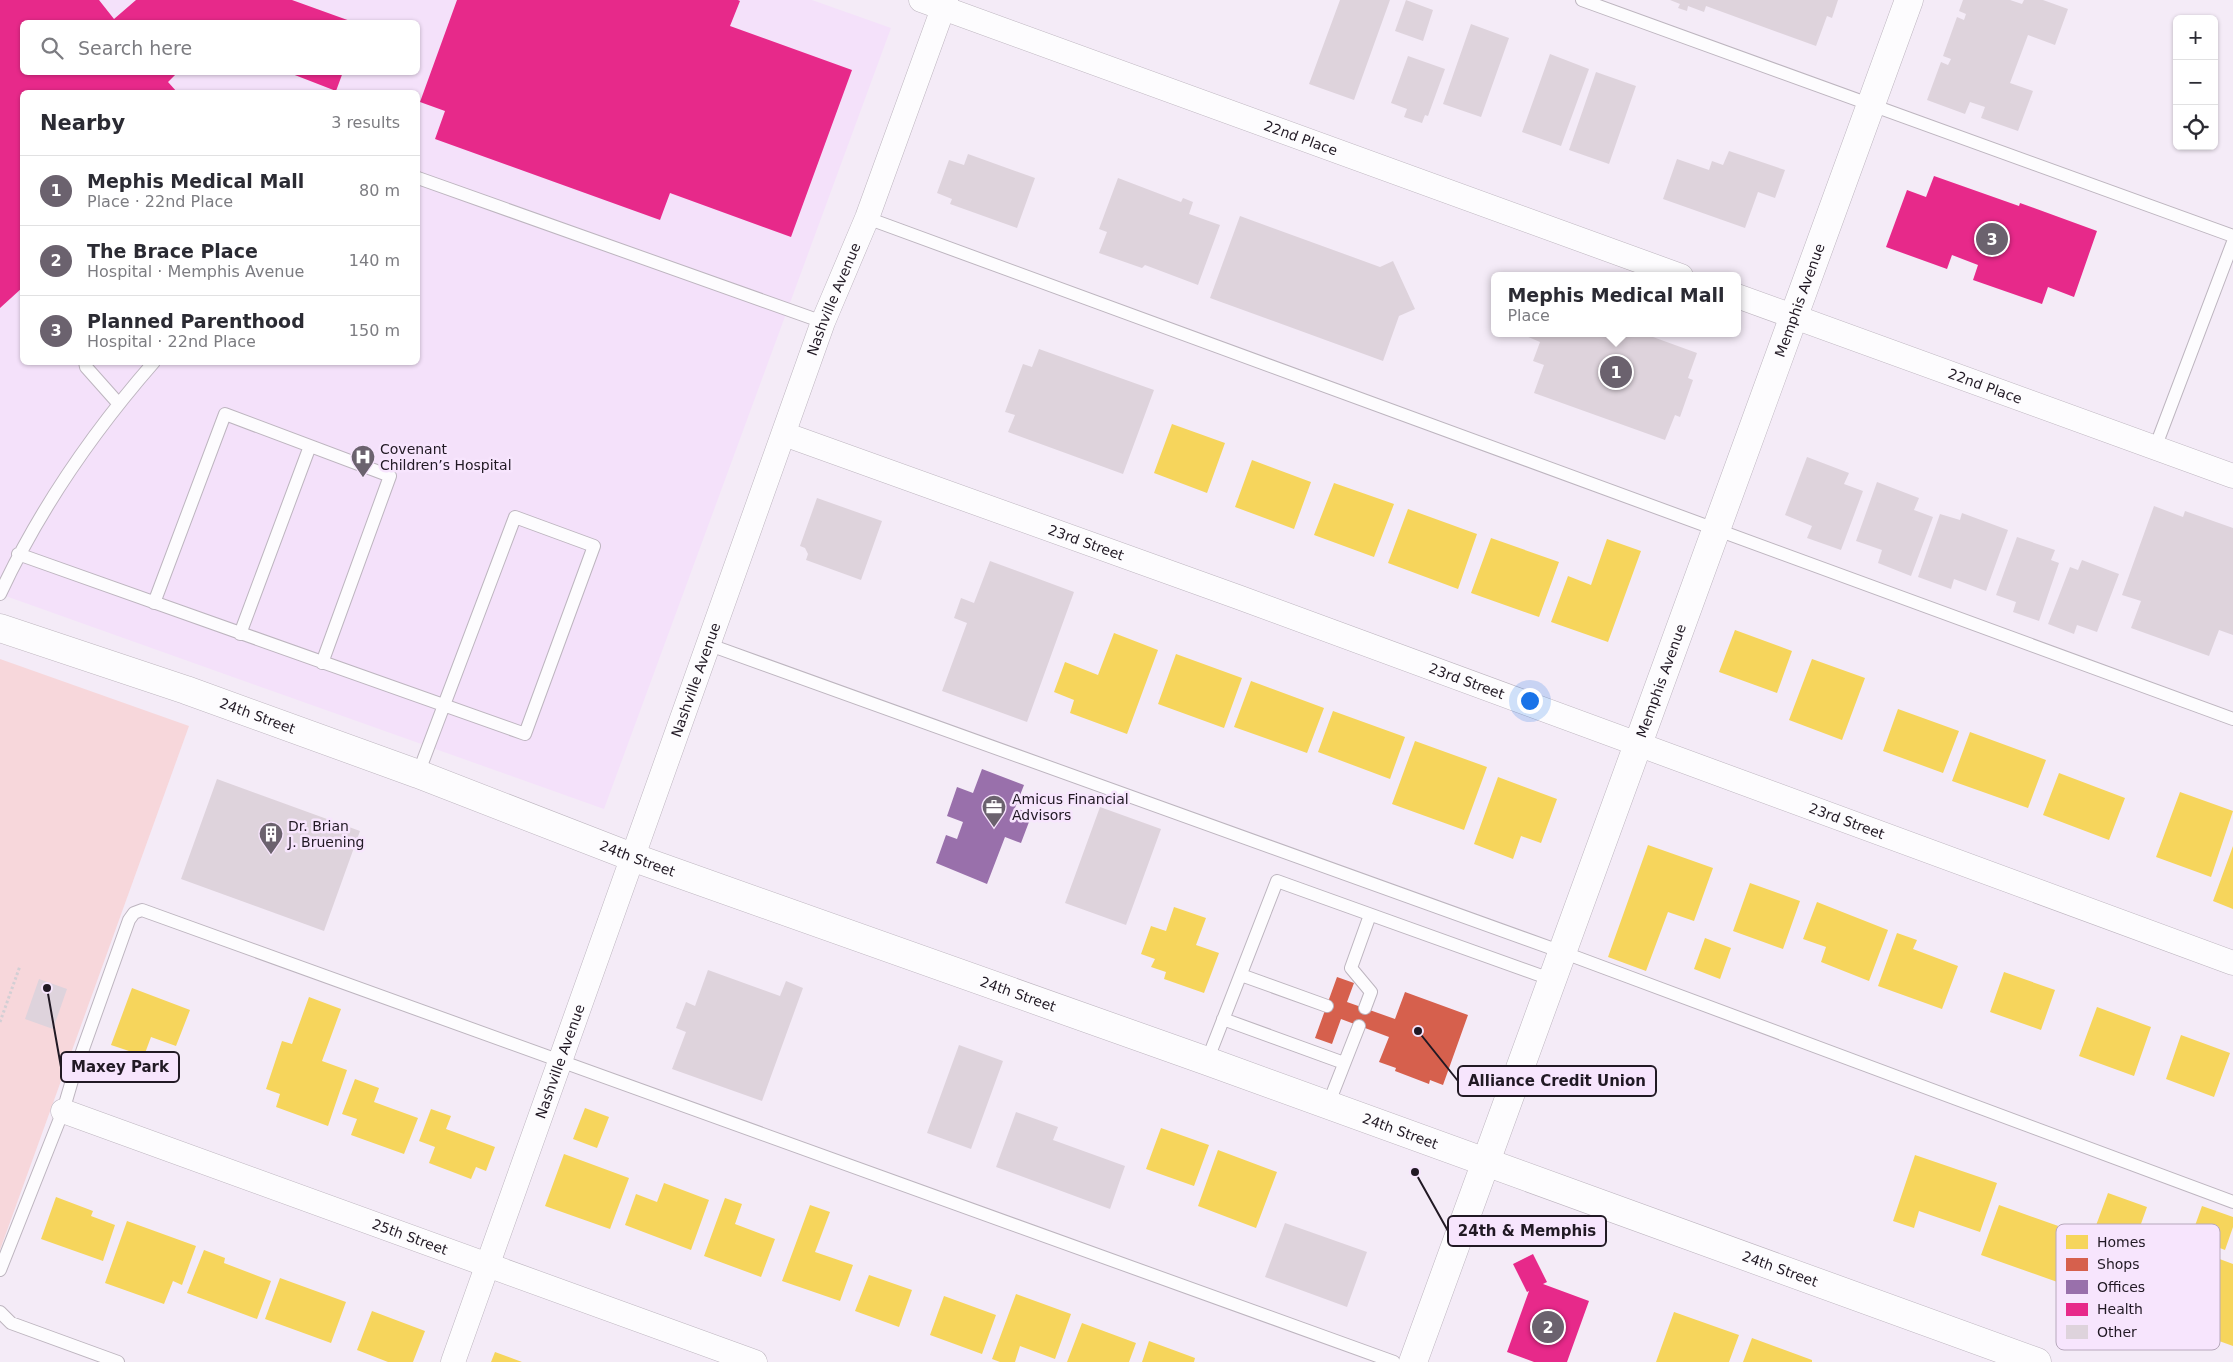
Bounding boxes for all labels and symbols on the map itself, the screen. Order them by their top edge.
street label: 22nd Place [1262,117,1340,159]
pin: 3 [1976,220,2008,258]
street label: Nashville Avenue [804,240,864,358]
street label: Memphis Avenue [1772,241,1828,359]
pin: 1 [1600,353,1632,391]
street label: 22nd Place [1946,365,2024,407]
place label: Covenant Children’s Hospital [380,441,512,473]
hospital icon: Covenant Children’s Hospital [350,444,376,478]
street label: 23rd Street [1046,522,1127,564]
street label: Nashville Avenue [668,621,723,739]
street label: Memphis Avenue [1633,622,1689,740]
street label: 23rd Street [1427,660,1507,702]
your location [1517,688,1543,714]
street label: 24th Street [217,695,298,737]
place label: Amicus Financial Advisors [1012,791,1129,823]
office icon: Amicus Financial Advisors [981,794,1007,828]
street label: 23rd Street [1807,800,1887,842]
place label: Dr. Brian J. Bruening [287,818,364,850]
building icon: Dr. Brian J. Bruening [258,821,284,855]
street label: 24th Street [597,837,678,880]
street label: 24th Street [978,973,1059,1015]
street label: Nashville Avenue [532,1002,588,1121]
callout: Maxey Park [61,1052,179,1082]
text: Maxey Park [71,1058,170,1076]
callout: Alliance Credit Union [1458,1066,1656,1096]
text: Alliance Credit Union [1468,1072,1646,1090]
street label: 24th Street [1360,1110,1441,1152]
street label: 25th Street [370,1216,450,1258]
callout: 24th & Memphis [1448,1216,1606,1246]
text: 24th & Memphis [1458,1222,1596,1240]
legend [2056,1224,2220,1350]
text: Homes [2097,1234,2146,1250]
street label: 24th Street [1740,1248,1820,1290]
text: Shops [2097,1256,2140,1272]
text: Offices [2097,1279,2145,1295]
text: Health [2097,1301,2143,1317]
pin: 2 [1532,1308,1564,1346]
text: Other [2097,1324,2137,1340]

